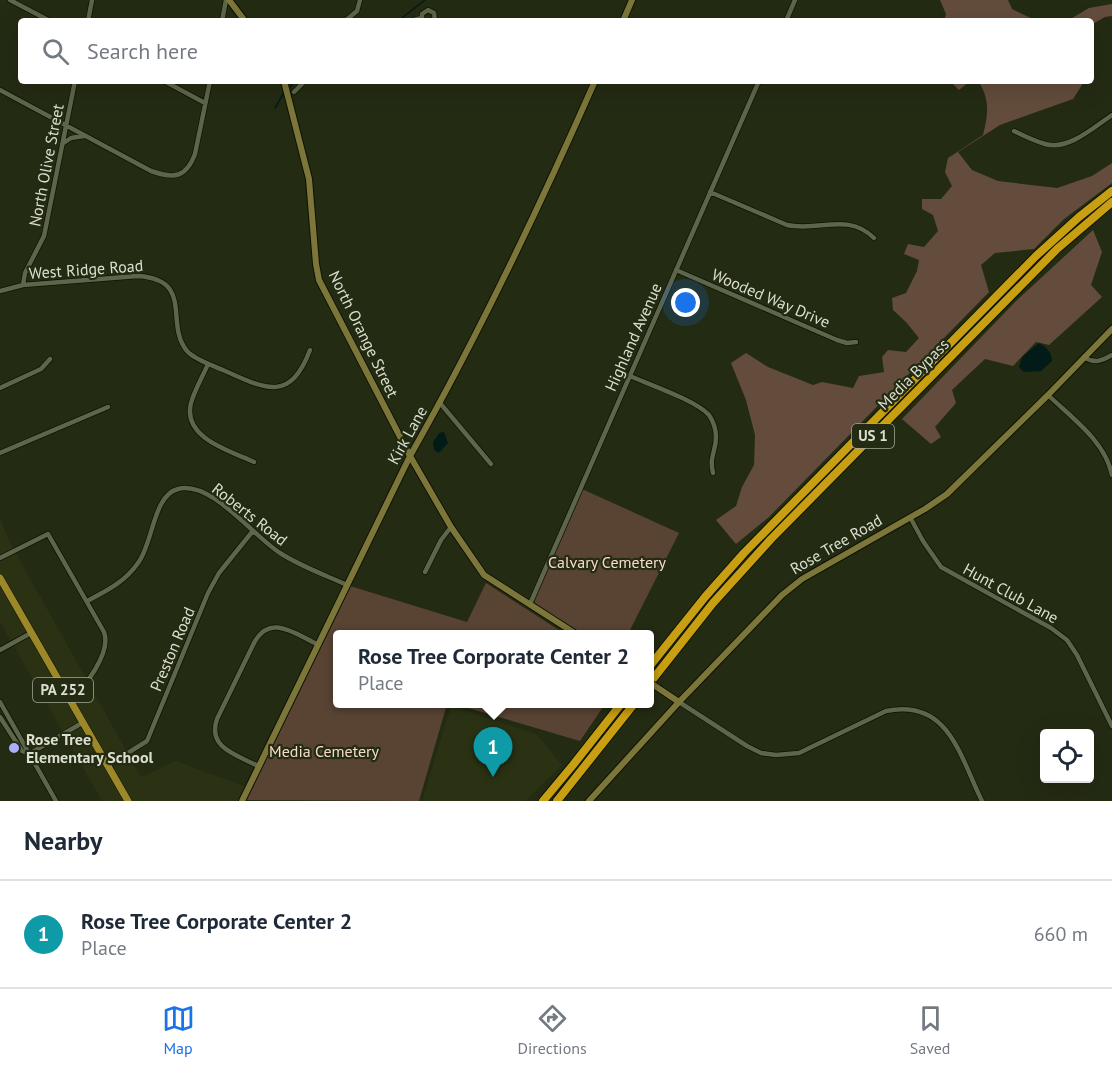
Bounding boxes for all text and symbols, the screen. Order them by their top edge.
search box [18,18,1094,84]
icon: search [39,35,72,68]
text: Search here [87,37,198,65]
street label: North Olive Street [24,101,68,228]
street label: West Ridge Road [28,255,144,283]
street label: Wooded Way Drive [709,264,833,332]
street label: North Orange Street [325,267,404,401]
street label: Highland Avenue [600,280,666,394]
your location [671,288,700,317]
street label: Media Bypass [873,334,953,414]
street label: Kirk Lane [383,402,431,468]
road number: US 1 [852,424,894,448]
street label: Roberts Road [208,478,292,550]
street label: Rose Tree Road [786,510,886,578]
park label: Calvary Cemetery [548,552,666,572]
street label: Hunt Club Lane [960,559,1062,627]
street label: Preston Road [145,604,199,694]
popup [333,630,654,708]
text: Rose Tree Corporate Center 2 [358,642,629,670]
text: Place [358,670,404,696]
road number: PA 252 [33,678,93,702]
pin: 1 [474,728,512,777]
place label: Rose Tree Elementary School [26,729,153,767]
map controls [1040,729,1094,783]
button: locate [1040,729,1094,783]
marker: Rose Tree Elementary School [7,741,21,755]
park label: Media Cemetery [269,741,380,761]
text: Nearby [24,824,102,857]
text: Rose Tree Corporate Center 2 [81,907,352,935]
text: 1 [38,921,49,947]
text: 660 m [1034,921,1088,947]
text: Place [81,935,127,961]
tab: Map [162,1002,195,1058]
tab: Directions [518,1002,587,1058]
tab: Saved [910,1002,950,1058]

